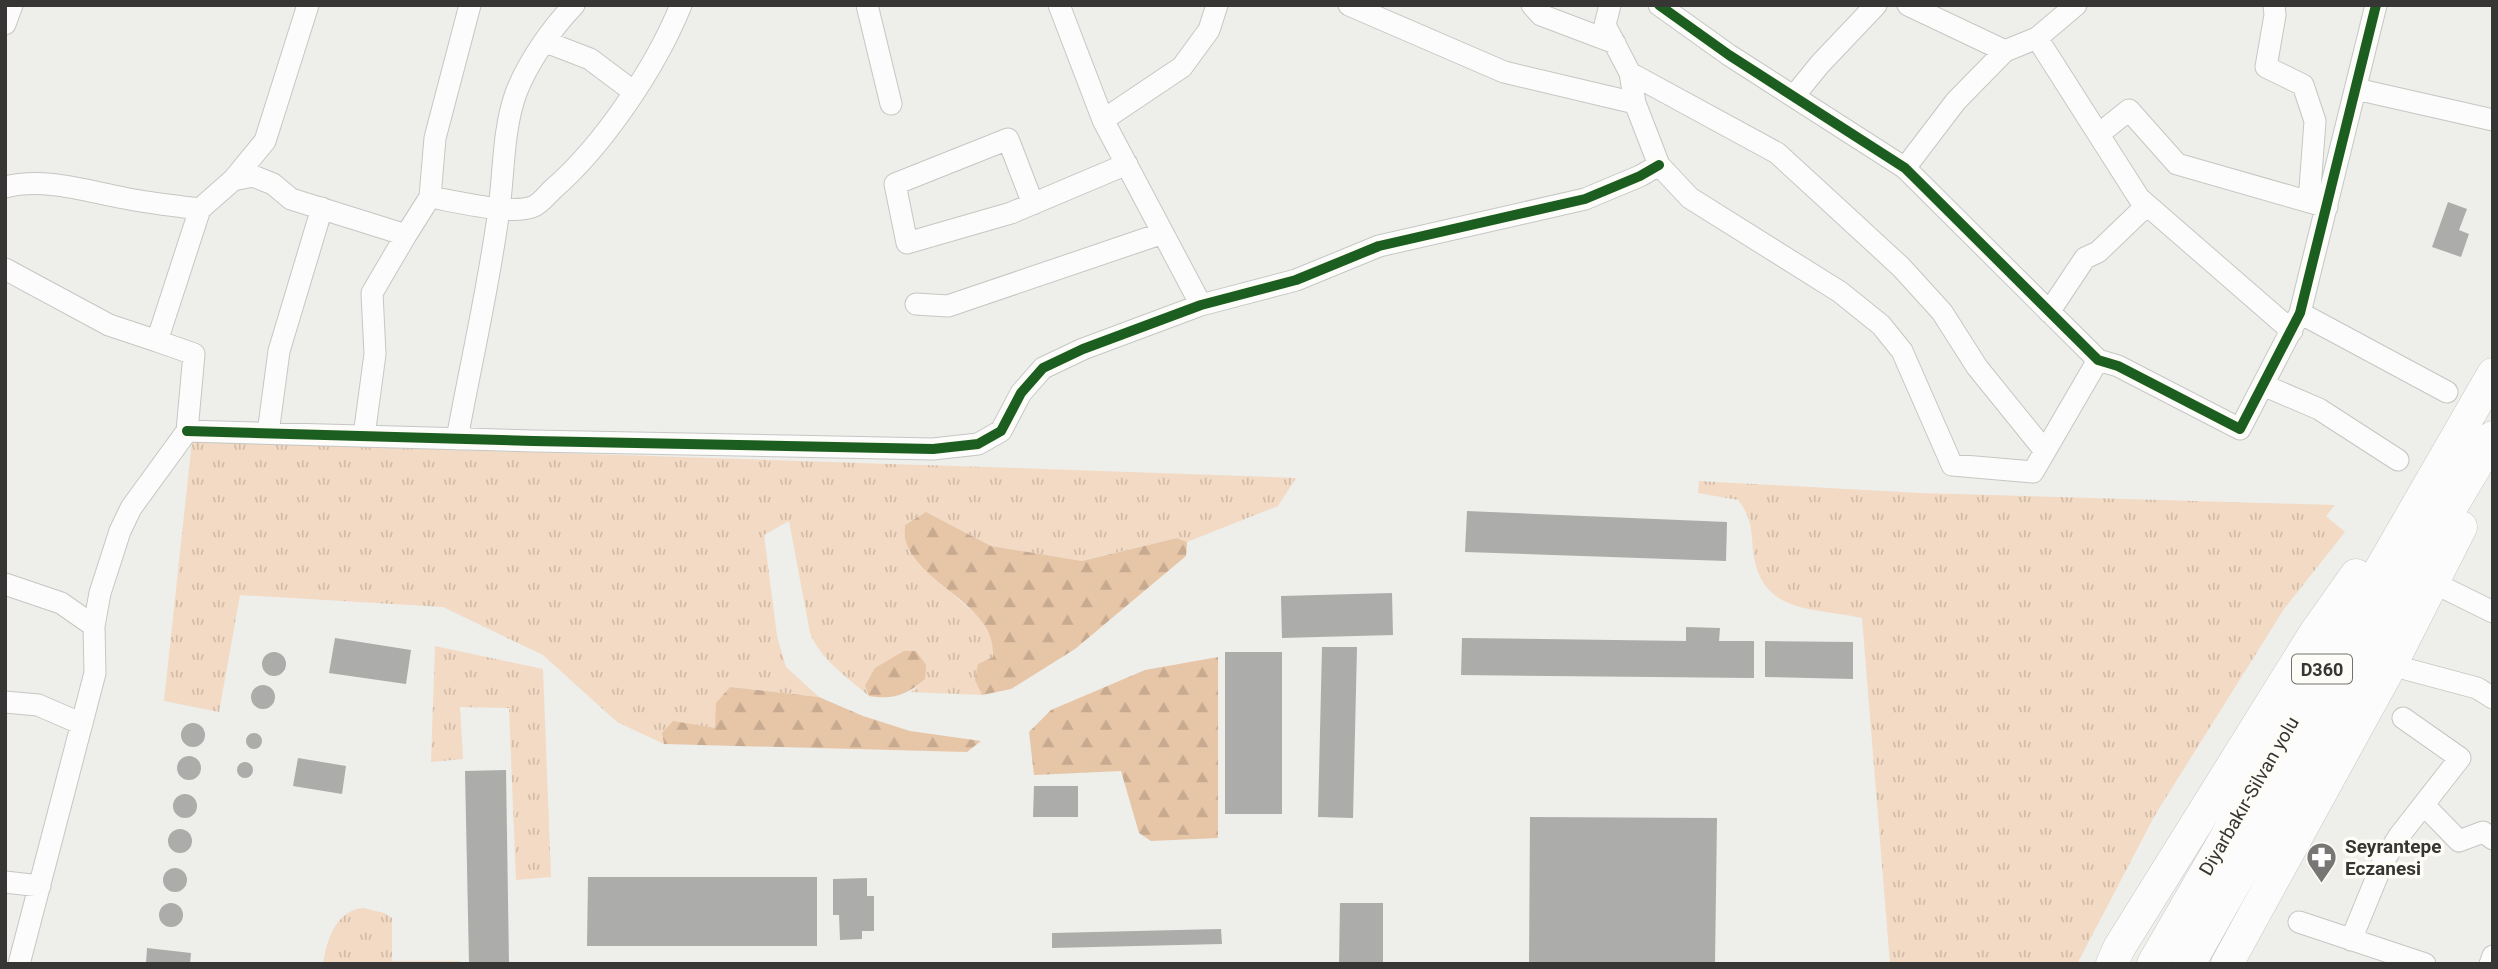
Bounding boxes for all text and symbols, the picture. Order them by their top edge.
road number: D360 [2292,654,2352,684]
street label: Diyarbakır-Silvan yolu [2194,712,2304,880]
place label: Seyrantepe Eczanesi [2345,835,2442,880]
pharmacy icon: Seyrantepe Eczanesi [2305,840,2339,884]

